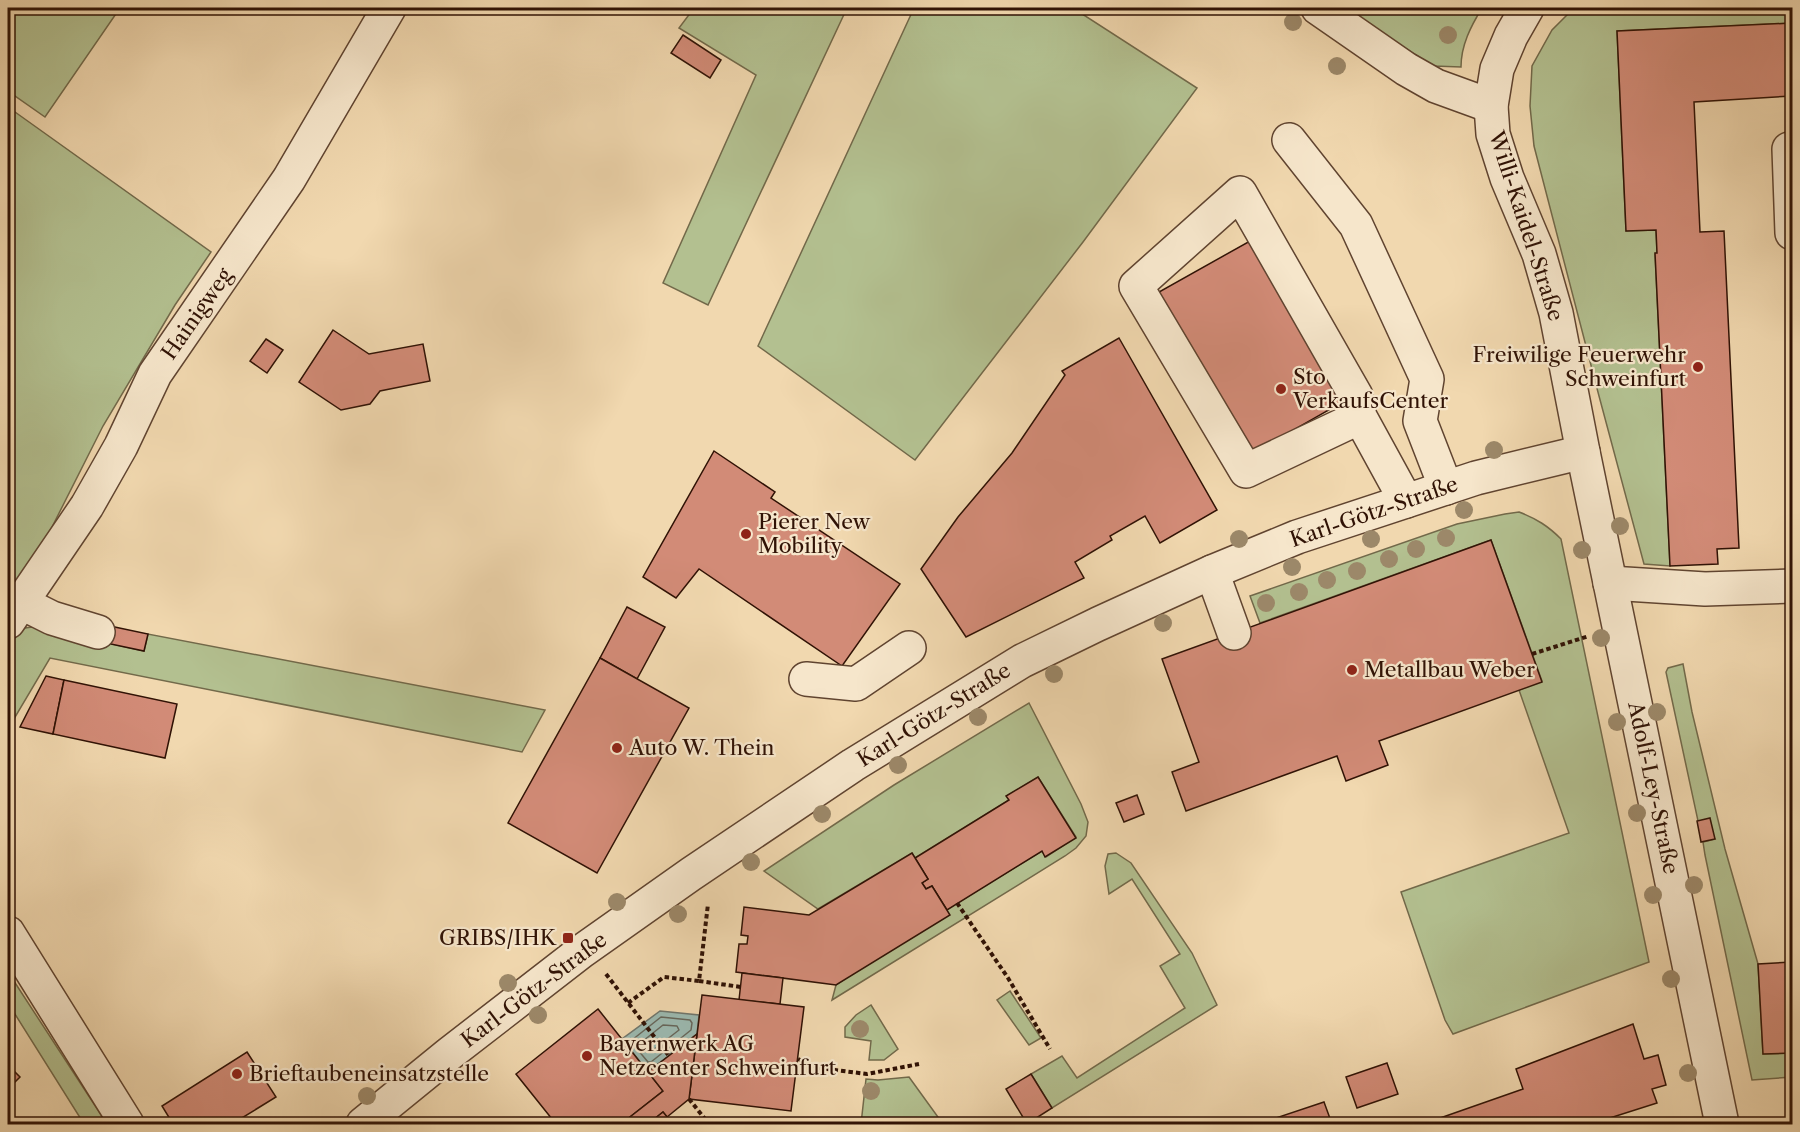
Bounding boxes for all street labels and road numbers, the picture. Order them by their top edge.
street label: Willi-Kaidel-Straße [1484,127,1569,324]
street label: Hainigweg [156,263,238,364]
street label: Karl-Götz-Straße [1287,471,1461,552]
street label: Karl-Götz-Straße [853,657,1015,772]
street label: Adolf-Ley-Straße [1623,698,1684,876]
street label: Karl-Götz-Straße [456,927,611,1053]

